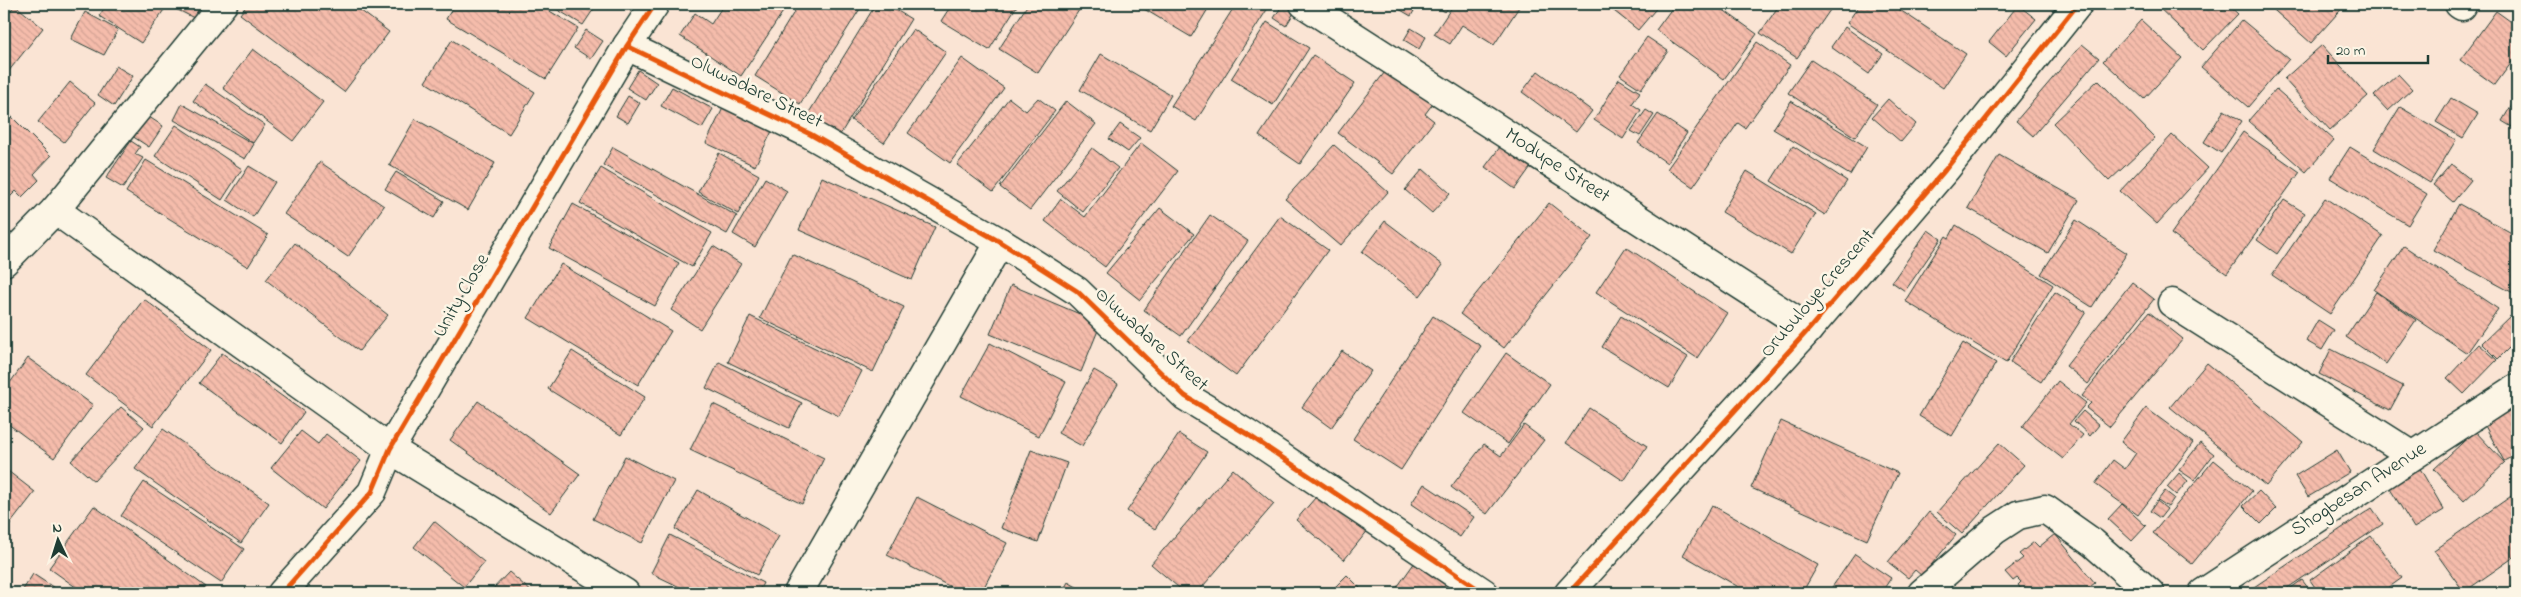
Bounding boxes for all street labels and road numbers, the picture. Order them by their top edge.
street label: Oluwadare Street [685,47,827,137]
street label: Modupe Street [1499,121,1616,211]
street label: Orubuloye Crescent [1754,223,1882,365]
street label: Unity Close [426,249,498,343]
street label: Oluwadare Street [1088,281,1215,399]
street label: Shogbesan Avenue [2286,435,2433,546]

